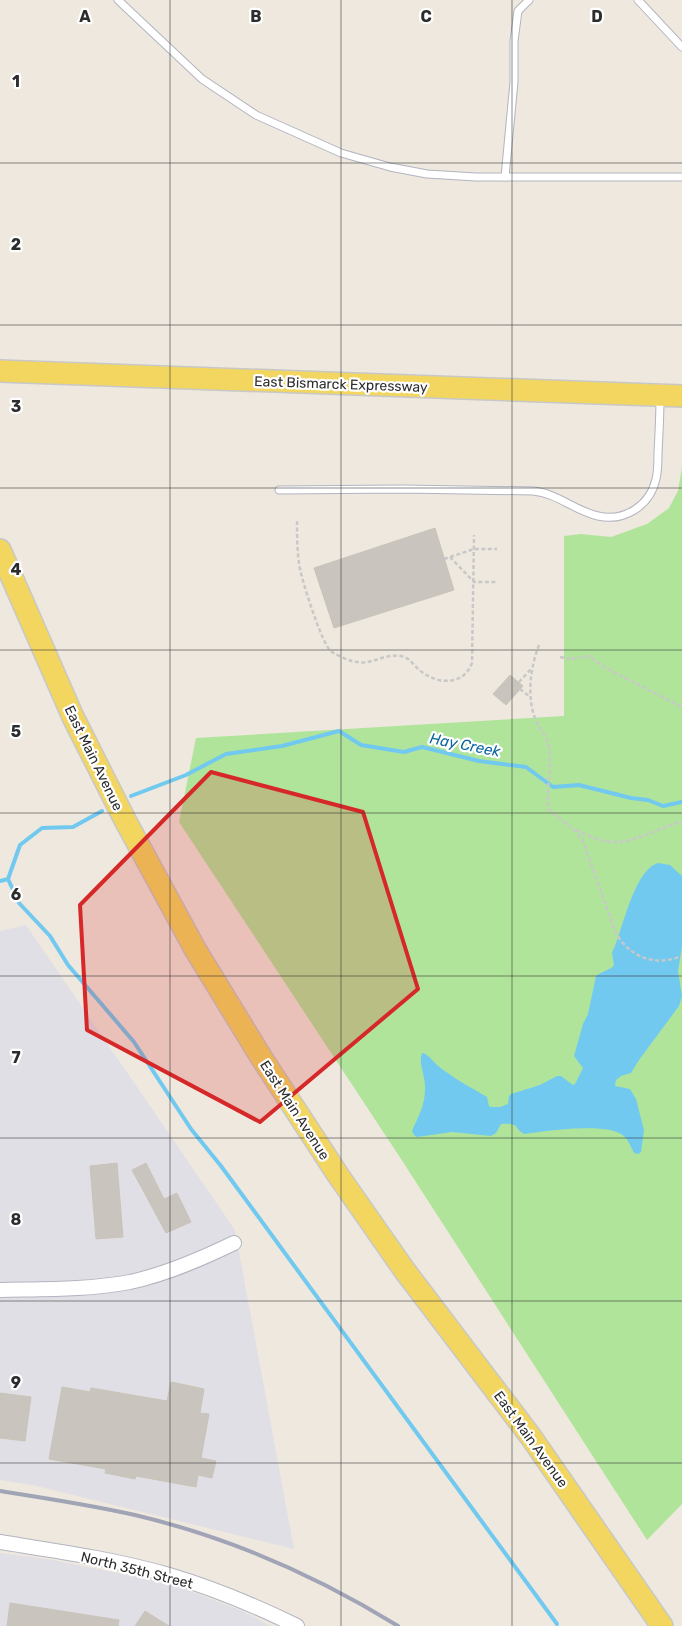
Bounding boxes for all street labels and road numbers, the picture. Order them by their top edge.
street label: East Bismarck Expressway [254,373,428,396]
street label: East Main Avenue [61,703,126,814]
street label: East Main Avenue [256,1057,333,1163]
street label: East Main Avenue [490,1388,571,1491]
street label: North 35th Street [79,1548,195,1593]

